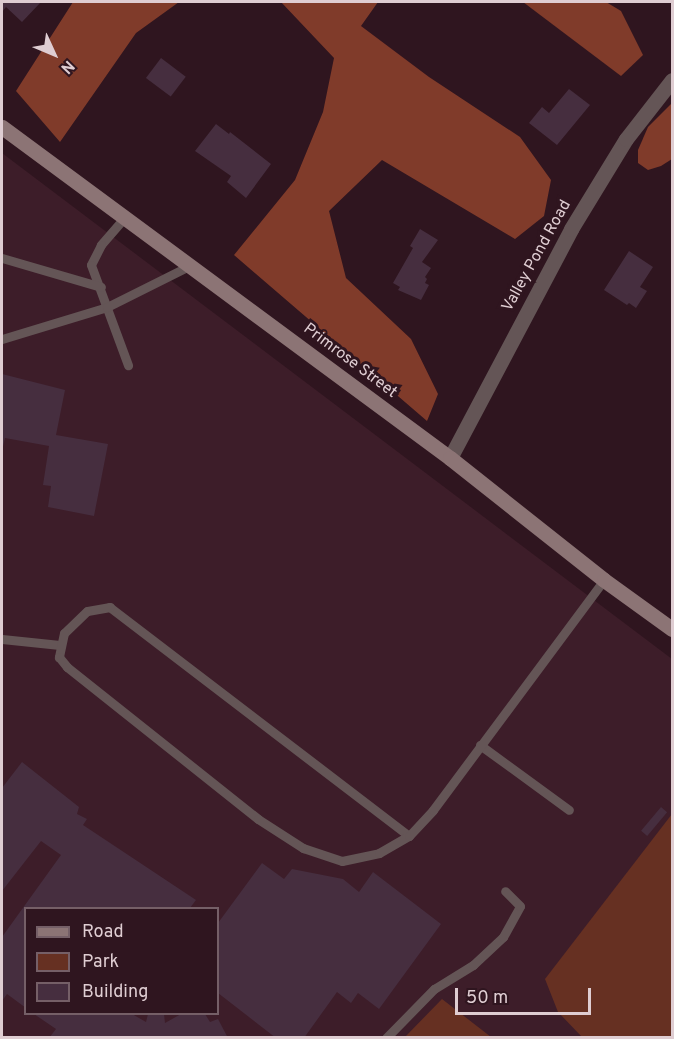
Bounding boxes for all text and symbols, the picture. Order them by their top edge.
north arrow [24,24,84,84]
text: N [56,55,78,78]
street label: Valley Pond Road [498,197,576,315]
street label: Primrose Street [299,320,401,402]
legend [24,907,219,1015]
text: Road [82,921,124,944]
text: Park [82,951,119,974]
scale bar [458,976,594,1014]
text: Building [82,981,148,1004]
text: 50 m [466,987,508,1010]

